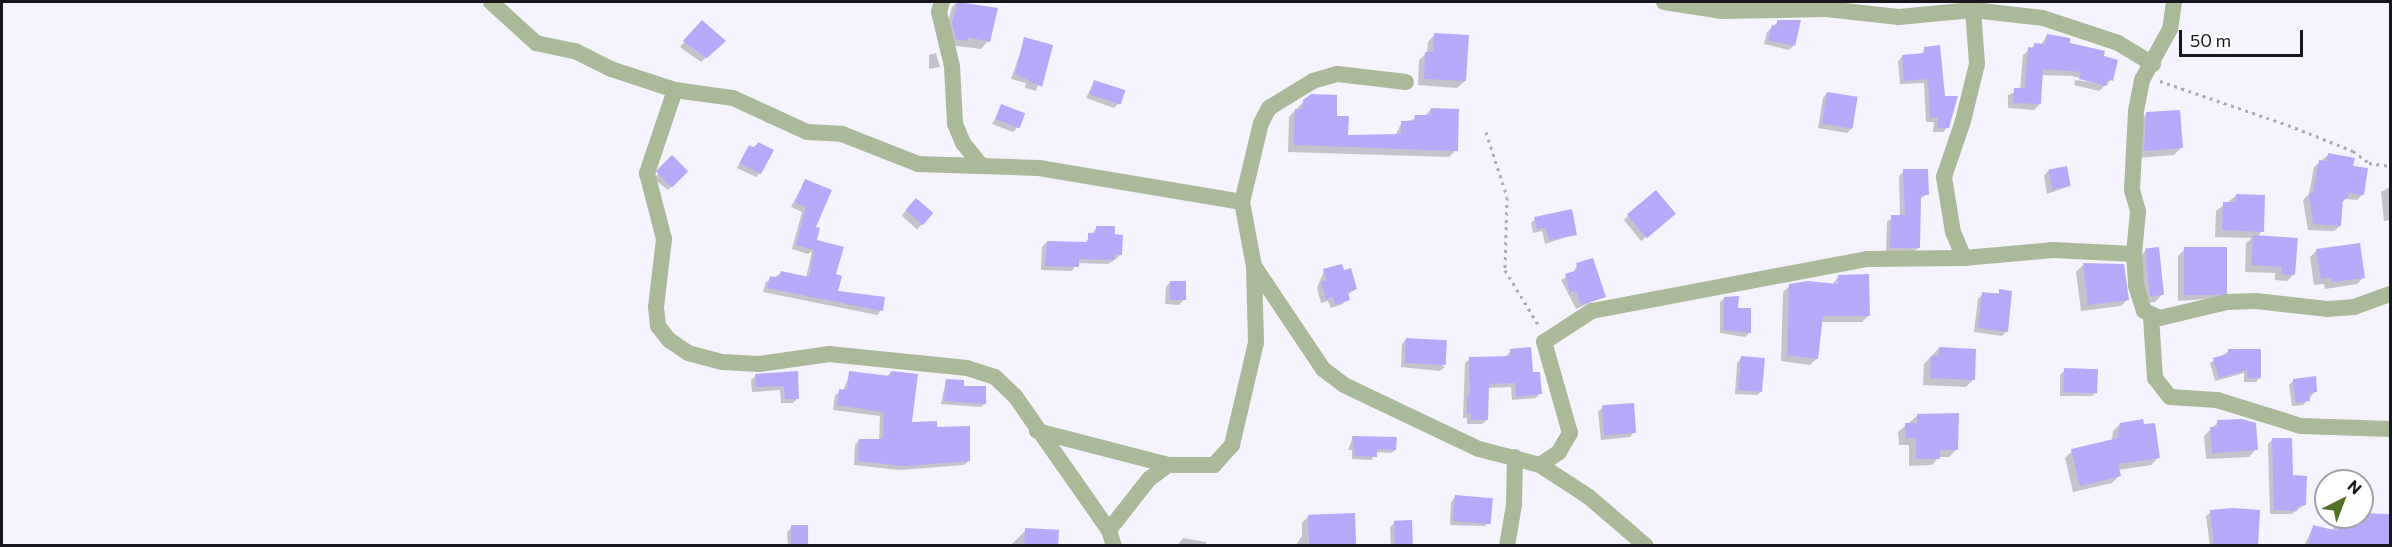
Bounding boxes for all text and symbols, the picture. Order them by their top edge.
scale bar [2182,18,2306,56]
text: 50 m [2190,29,2231,51]
north arrow [2314,469,2374,529]
text: N [2344,476,2366,498]

